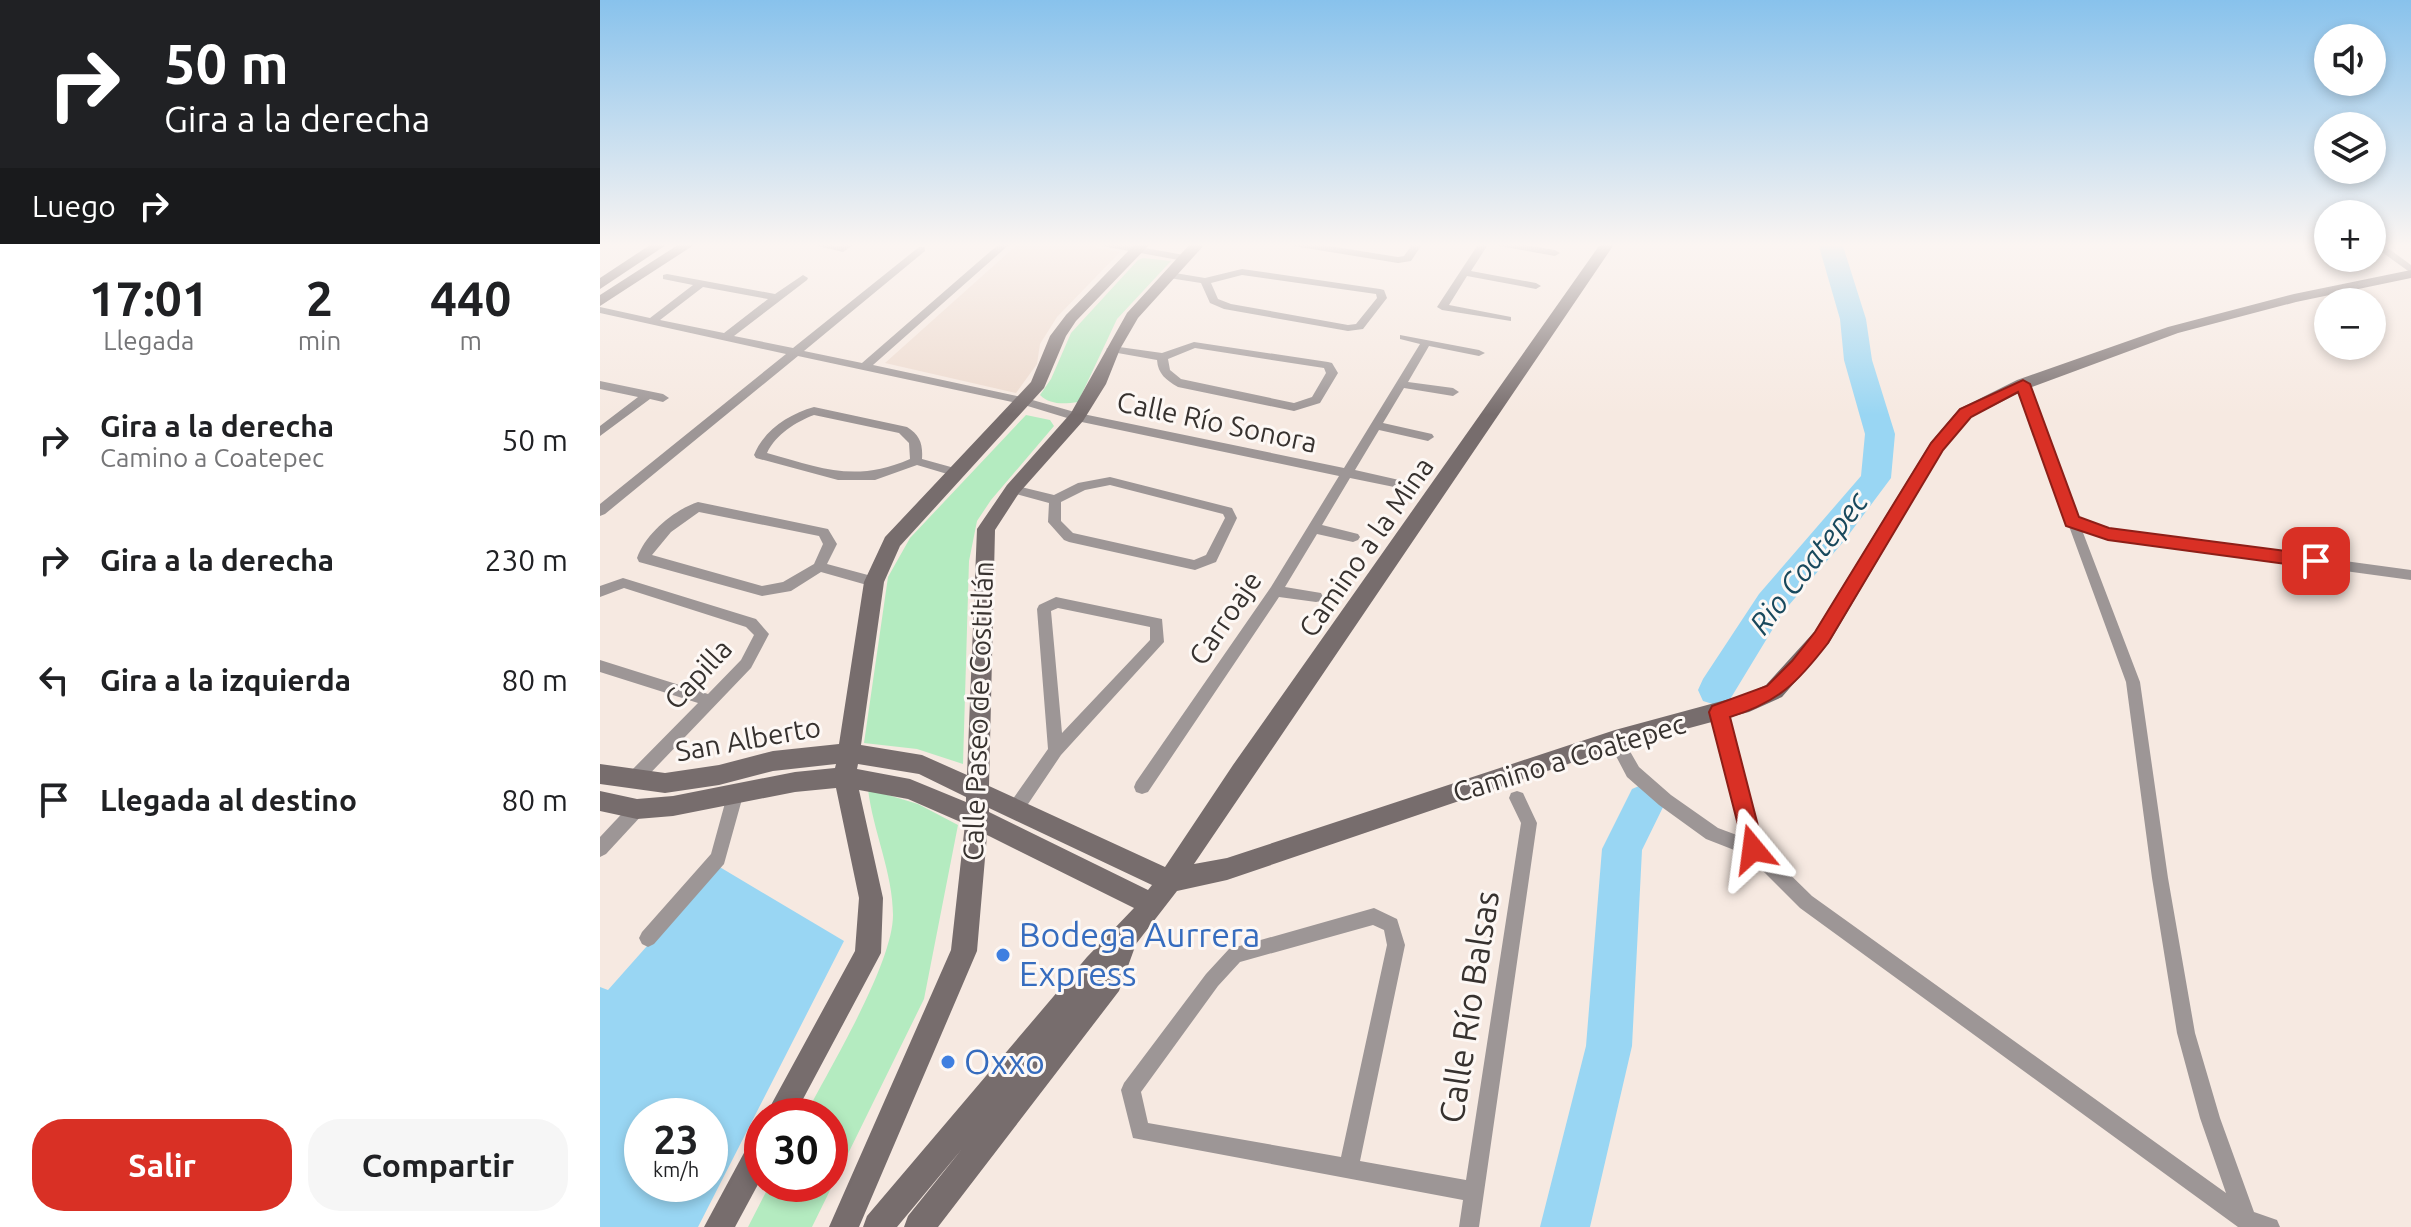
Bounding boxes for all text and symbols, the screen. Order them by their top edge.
map controls [2314,24,2386,360]
button: sound [2314,24,2386,96]
icon: right [32,32,136,136]
text: 50 m [164,32,289,95]
text: Gira a la derecha [164,98,430,139]
button: layers [2314,112,2386,184]
icon: right [132,184,176,228]
text: Luego [32,189,116,223]
button: + [2314,200,2386,272]
text: 17:01 [89,271,209,325]
text: 2 [306,271,333,325]
text: 440 [430,271,511,325]
button: − [2314,288,2386,360]
text: Llegada [103,326,194,355]
text: min [298,326,341,355]
text: m [459,326,482,355]
street label: Calle Río Sonora [1114,385,1320,458]
text: Gira a la derecha [100,409,334,443]
icon: right [32,418,76,462]
text: 50 m [501,423,568,457]
text: Camino a Coatepec [100,443,324,472]
street label: Camino a la Mina [1292,451,1439,642]
water label: Rio Coatepec [1742,484,1874,640]
pin [2282,527,2350,595]
icon: right [32,538,76,582]
icon: arrive [2294,539,2338,583]
text: Gira a la derecha [100,543,334,577]
text: 230 m [484,543,568,577]
street label: Calle Paseo de Costitlán [957,561,998,861]
street label: Carroaje [1182,565,1267,670]
street label: Capilla [658,632,738,715]
icon: left [32,658,76,702]
text: Gira a la izquierda [100,663,351,697]
text: 80 m [501,663,568,697]
street label: Camino a Coatepec [1449,707,1689,808]
street label: San Alberto [673,710,823,767]
icon: arrive [32,778,76,822]
text: Llegada al destino [100,783,357,817]
text: 80 m [501,783,568,817]
position arrow [1711,807,1795,891]
street label: Calle Río Balsas [1431,888,1505,1126]
place label: Bodega Aurrera Express [1019,915,1260,992]
marker: Bodega Aurrera Express [994,946,1012,964]
place label: Oxxo [964,1042,1045,1080]
marker: Oxxo [939,1053,957,1071]
speed limit sign: 30 [744,1098,848,1202]
text: 23 [653,1117,699,1162]
button: Salir [32,1119,292,1211]
button: Compartir [308,1119,568,1211]
text: km/h [653,1158,699,1181]

